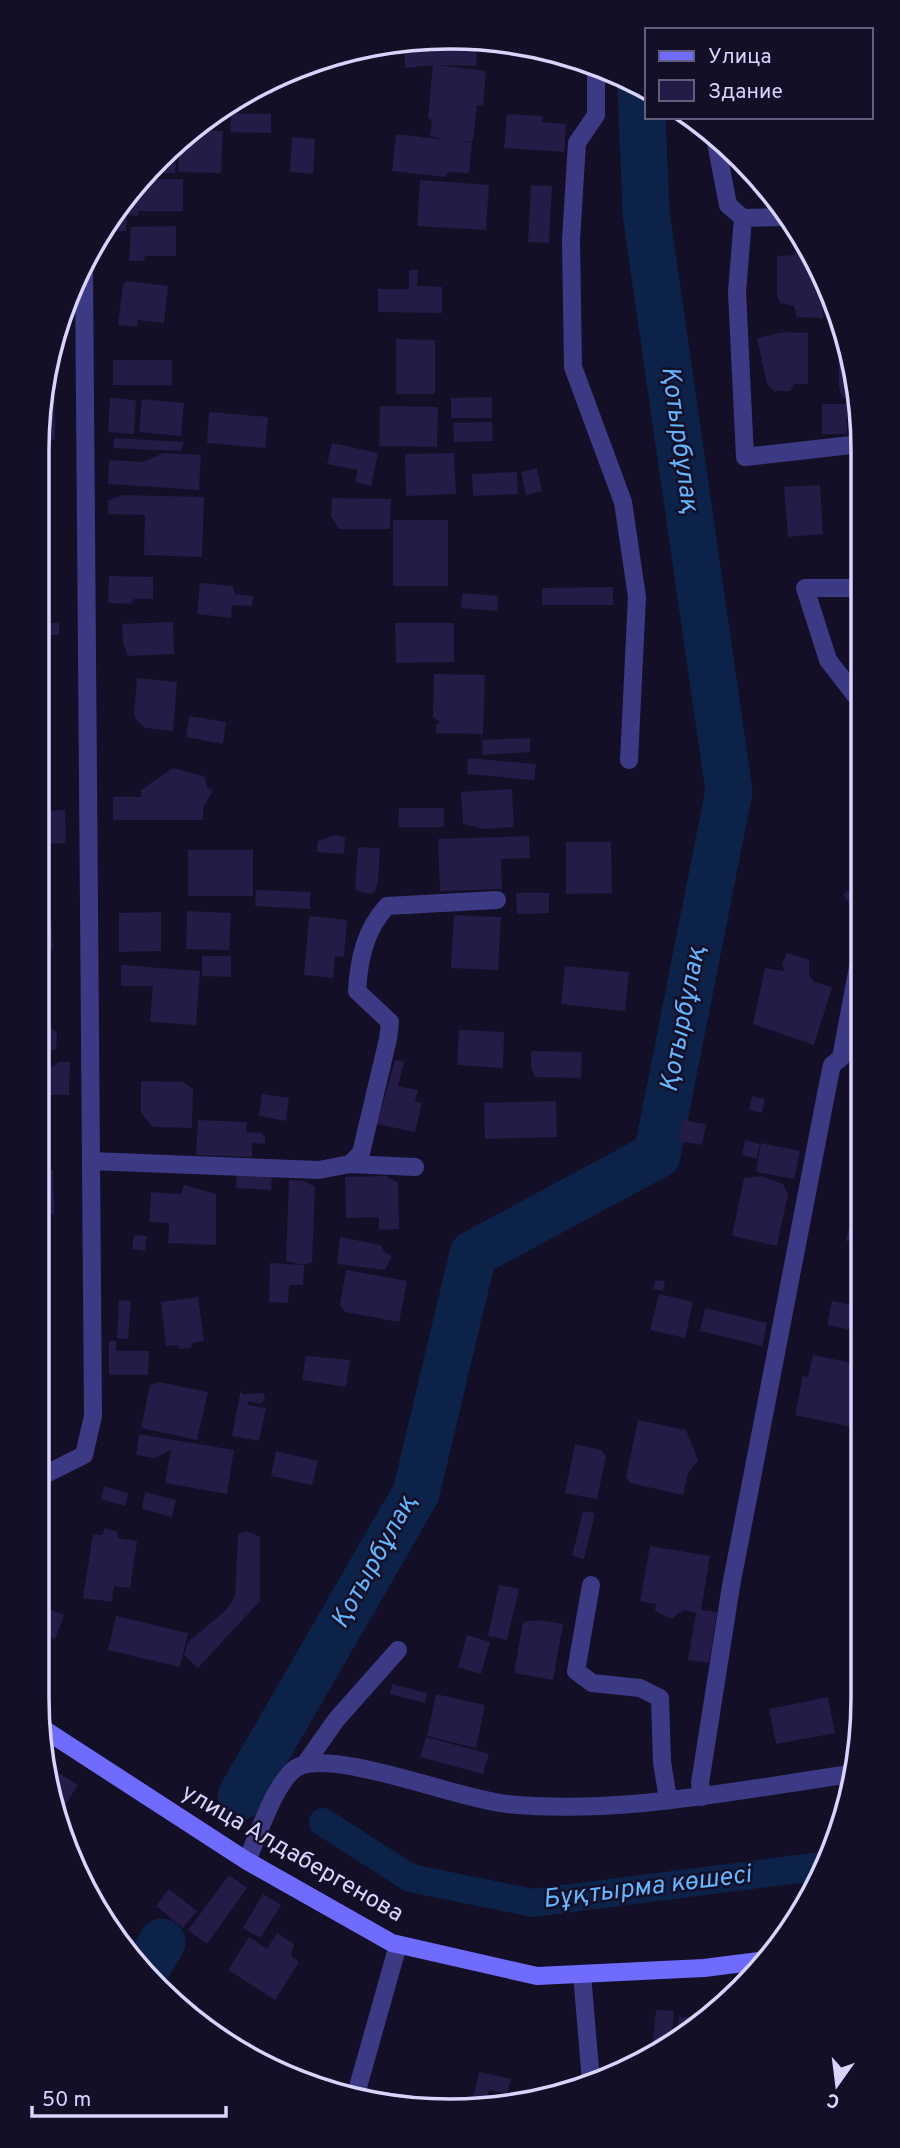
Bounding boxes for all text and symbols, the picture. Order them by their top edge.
legend [645,28,872,119]
text: Улица [708,44,772,71]
text: Здание [708,79,783,106]
water label: Қотырбұлақ [652,364,706,516]
water label: Қотырбұлақ [654,943,714,1095]
water label: Қотырбұлақ [325,1489,425,1635]
street label: улица Алдабергенова [176,1778,408,1930]
water label: Бұқтырма көшесі [541,1859,755,1917]
north arrow [802,2050,872,2120]
scale bar [32,2074,226,2118]
text: С [825,2086,842,2113]
text: 50 m [42,2087,91,2114]

